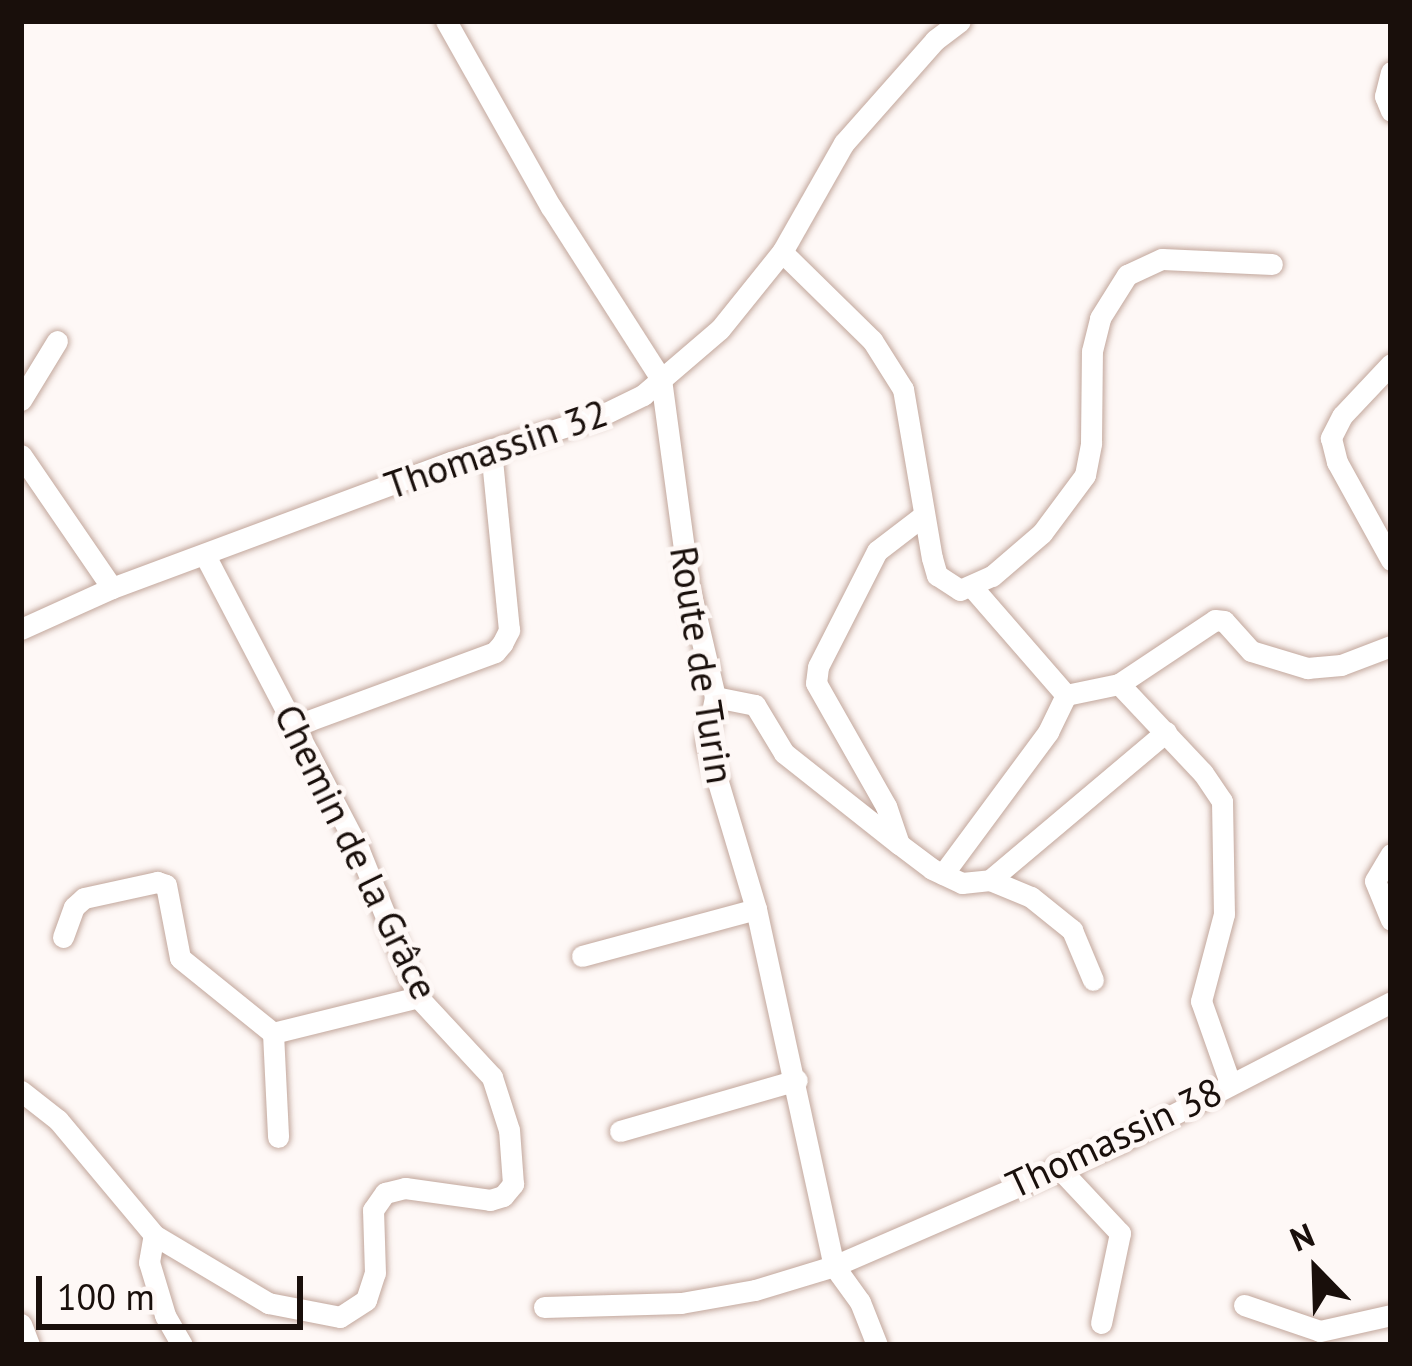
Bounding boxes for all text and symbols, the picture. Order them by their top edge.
street label: Thomassin 32 [378,389,614,509]
street label: Route de Turin [660,542,744,788]
street label: Chemin de la Grâce [264,697,448,1007]
street label: Thomassin 38 [999,1068,1229,1208]
north arrow [1256,1210,1376,1330]
text: N [1283,1212,1320,1260]
scale bar [42,1252,309,1326]
text: 100 m [57,1273,155,1320]

